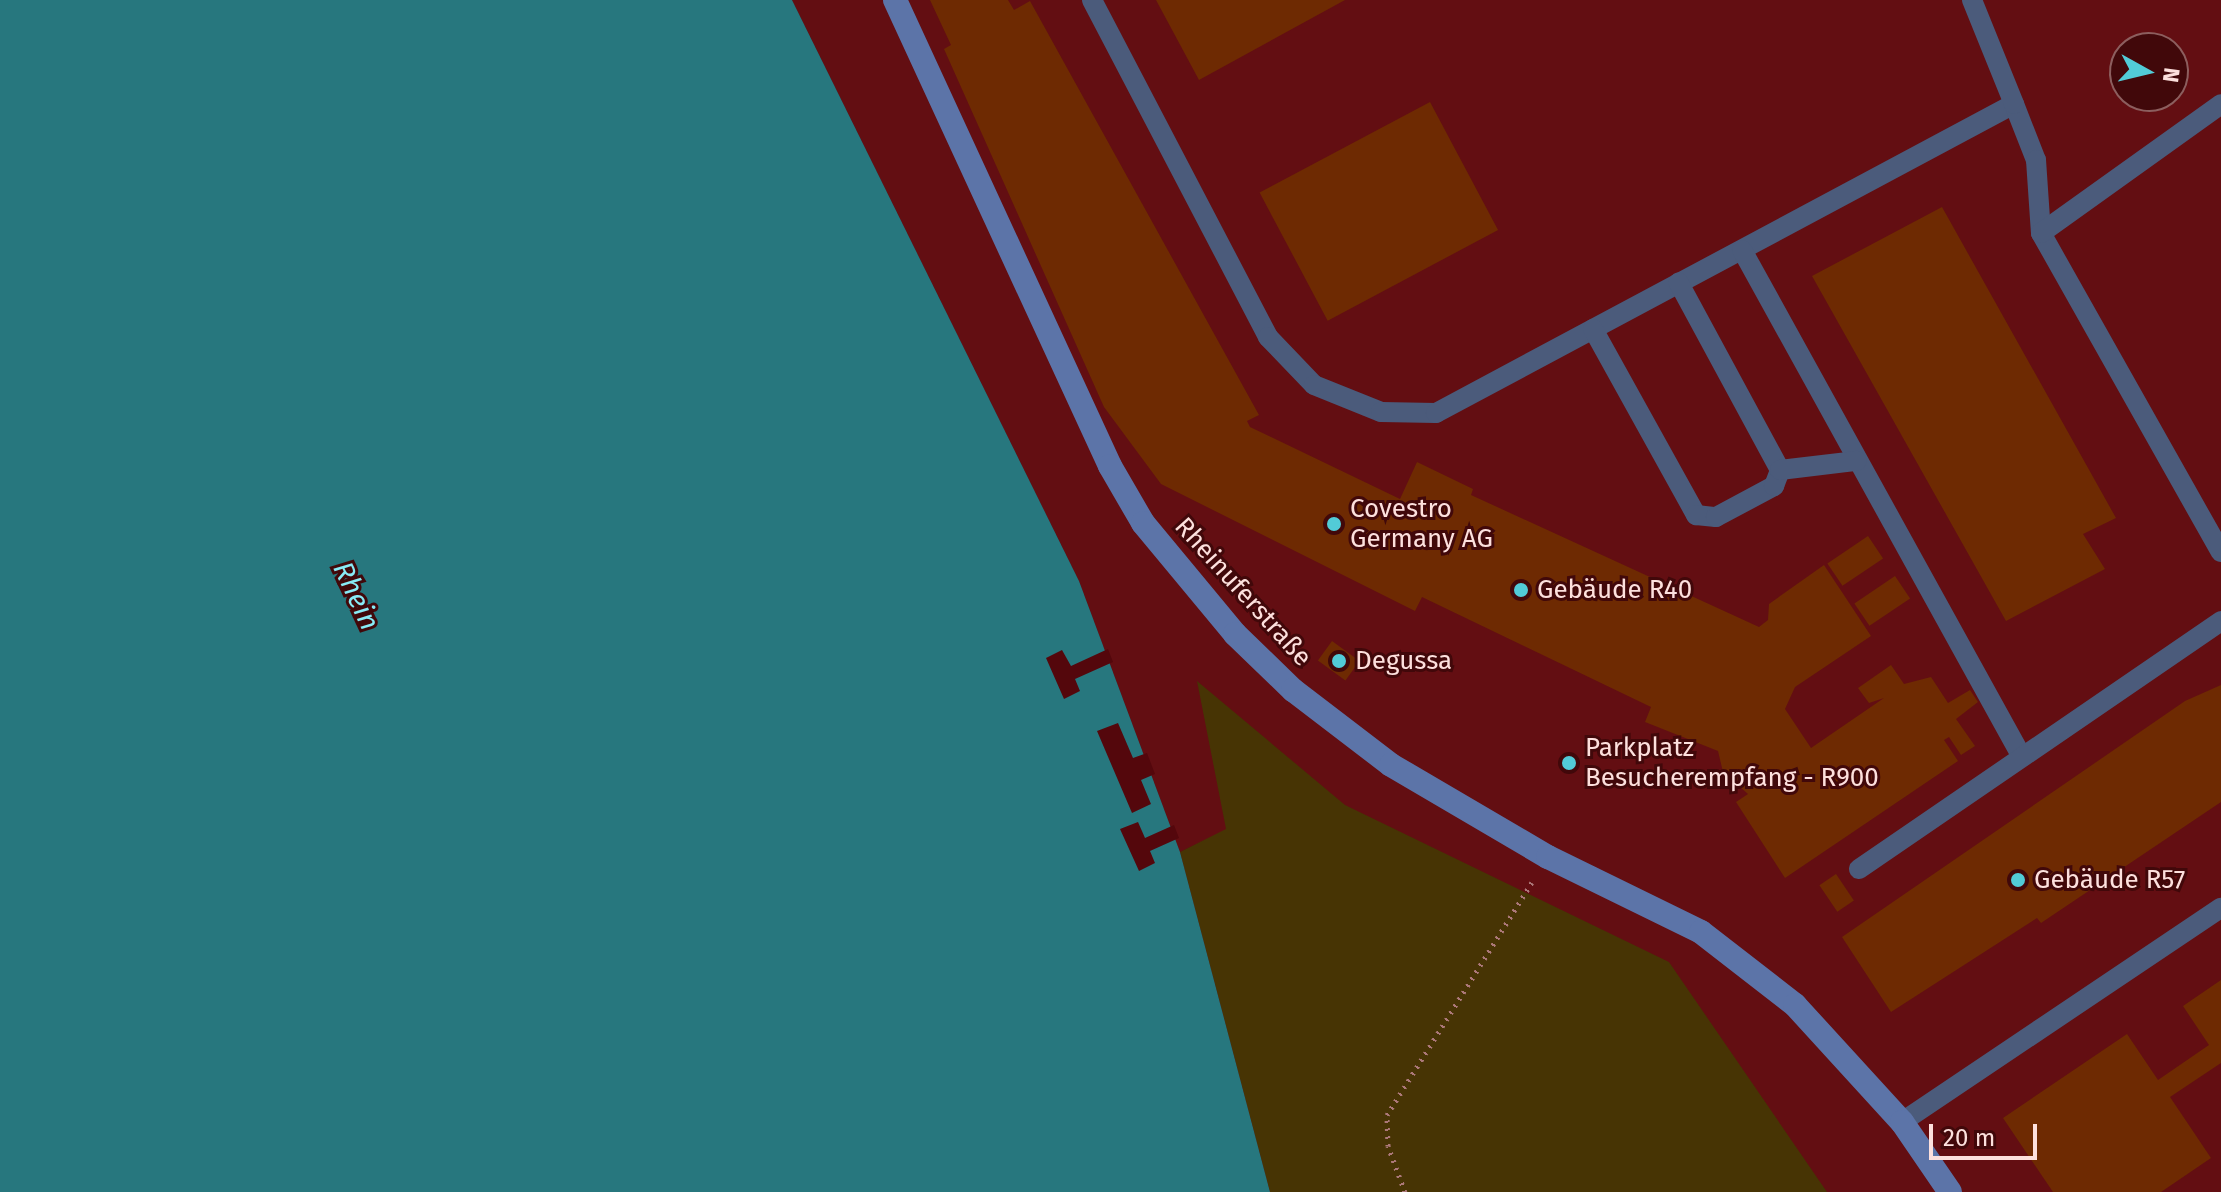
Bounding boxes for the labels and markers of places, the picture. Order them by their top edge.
place label: Covestro Germany AG [1350,493,1493,554]
marker: Covestro Germany AG [1325,515,1343,533]
place label: Gebäude R40 [1537,574,1692,606]
marker: Gebäude R40 [1512,581,1530,599]
place label: Degussa [1355,645,1452,677]
marker: Degussa [1330,652,1348,670]
place label: Parkplatz Besucherempfang - R900 [1585,732,1879,794]
marker: Parkplatz Besucherempfang - R900 [1560,754,1578,772]
place label: Gebäude R57 [2034,864,2185,896]
marker: Gebäude R57 [2009,871,2027,889]

